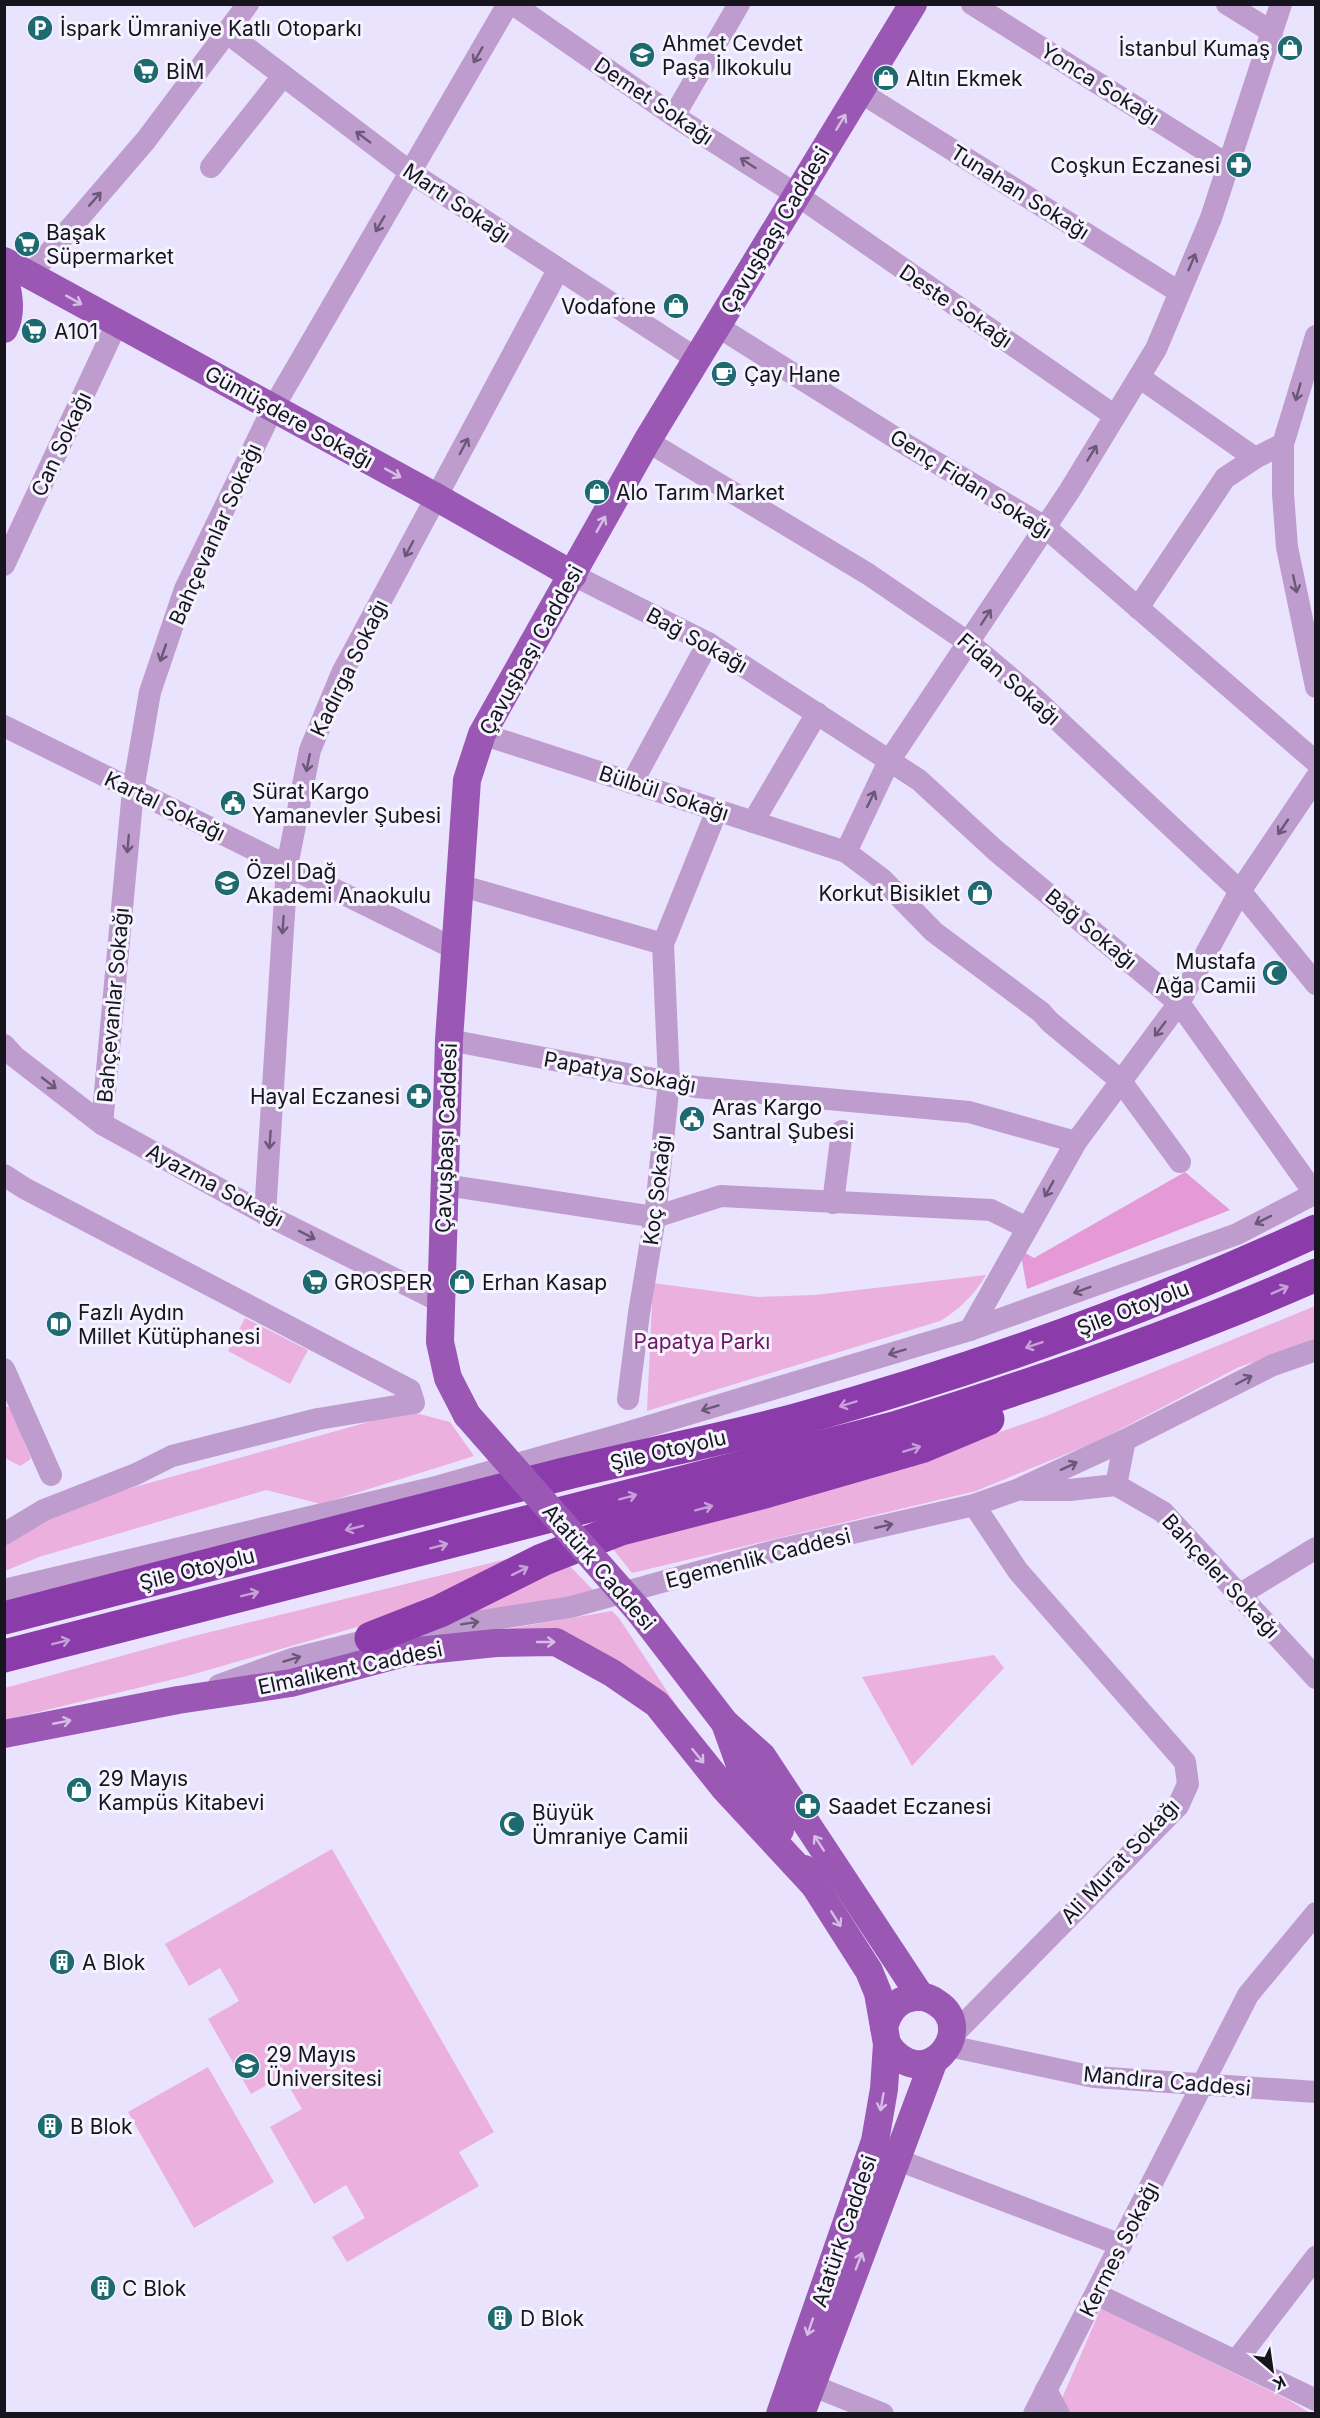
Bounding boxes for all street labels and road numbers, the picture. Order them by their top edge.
street label: Yonca Sokağı [1036,38,1164,130]
street label: Demet Sokağı [590,52,718,150]
street label: Tunahan Sokağı [946,139,1094,245]
street label: Çavuşbaşı Caddesi [715,142,835,318]
street label: Martı Sokağı [399,158,515,248]
street label: Deste Sokağı [895,259,1017,353]
street label: Gümüşdere Sokağı [201,360,377,474]
street label: Can Sokağı [26,388,96,500]
street label: Genç Fidan Sokağı [885,424,1057,544]
street label: Bahçevanlar Sokağı [164,440,266,628]
street label: Çavuşbaşı Caddesi [474,561,588,739]
street label: Kadırga Sokağı [305,595,393,741]
street label: Bağ Sokağı [642,602,752,678]
street label: Fidan Sokağı [953,628,1065,730]
street label: Bülbül Sokağı [596,760,732,826]
street label: Kartal Sokağı [101,766,229,846]
street label: Bağ Sokağı [1040,884,1142,974]
street label: Bahçevanlar Sokağı [92,906,134,1104]
street label: Çavuşbaşı Caddesi [430,1042,462,1234]
street label: Papatya Sokağı [542,1046,698,1098]
street label: Koç Sokağı [638,1133,676,1247]
street label: Ayazma Sokağı [142,1138,288,1232]
street label: Şile Otoyolu [1073,1275,1193,1341]
street label: Şile Otoyolu [608,1425,728,1475]
street label: Atatürk Caddesi [537,1499,661,1635]
street label: Bahçeler Sokağı [1157,1509,1285,1643]
street label: Egemenlik Caddesi [663,1523,853,1593]
street label: Şile Otoyolu [137,1543,257,1595]
street label: Elmalıkent Caddesi [256,1636,444,1700]
street label: Ali Murat Sokağı [1056,1793,1184,1929]
street label: Mandıra Caddesi [1082,2061,1252,2101]
street label: Atatürk Caddesi [806,2152,882,2310]
street label: Kermes Sokağı [1074,2177,1164,2321]

